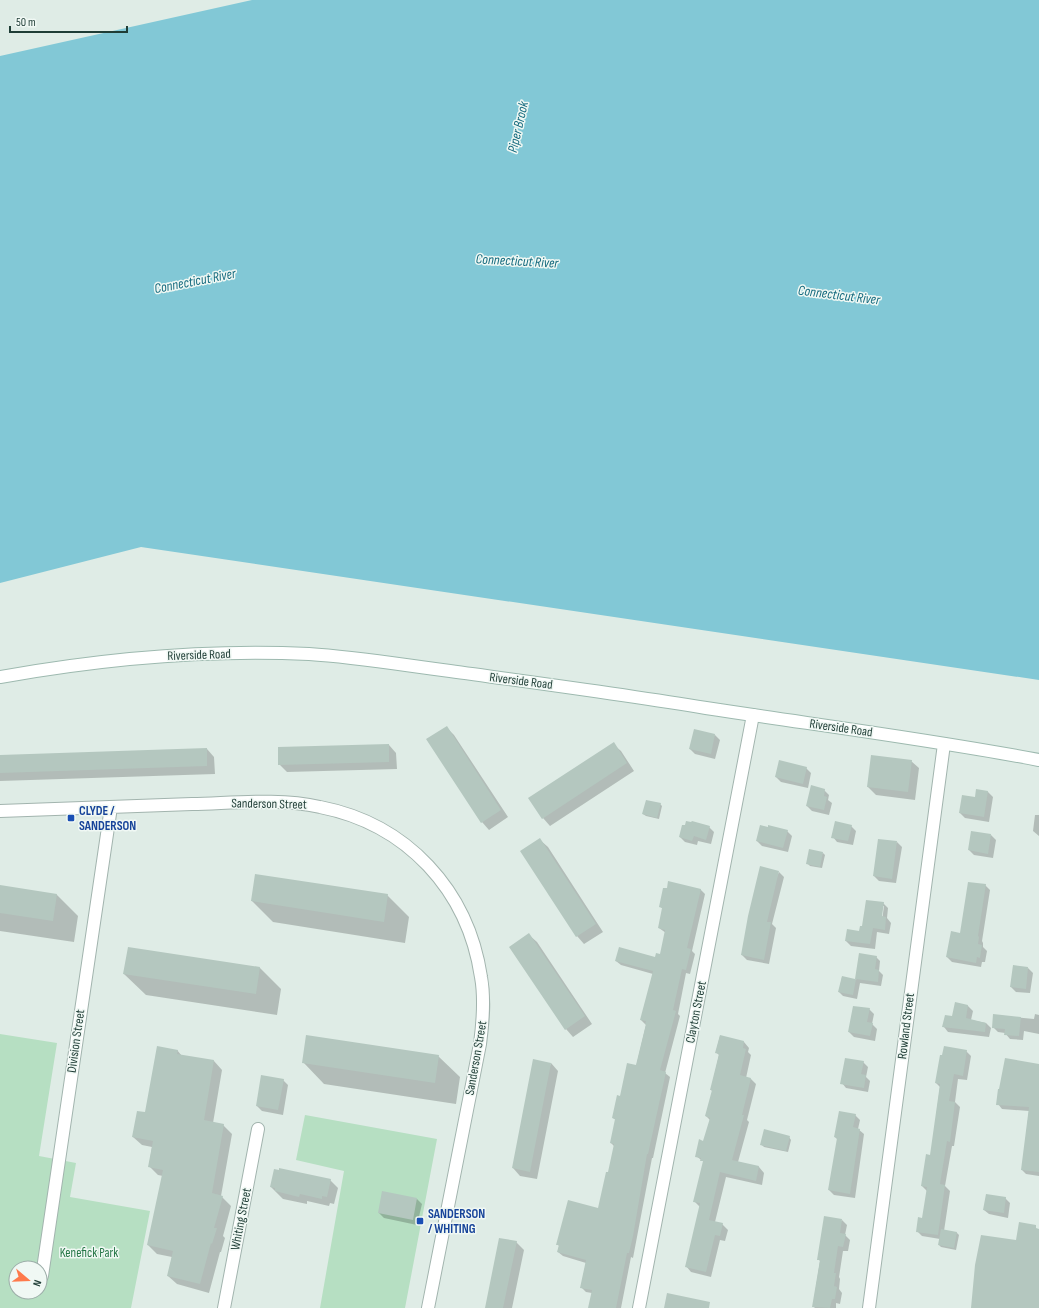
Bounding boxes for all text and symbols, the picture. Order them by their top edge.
scale bar [10,8,127,34]
text: 50 m [16,15,36,30]
water label: Piper Brook [504,99,532,154]
water label: Connecticut River [475,250,560,272]
water label: Connecticut River [153,265,238,297]
water label: Connecticut River [797,282,882,309]
street label: Riverside Road [167,646,231,664]
street label: Riverside Road [488,669,554,693]
street label: Riverside Road [808,716,874,740]
street label: Sanderson Street [231,795,307,813]
place label: CLYDE / SANDERSON [79,803,136,834]
marker: CLYDE / SANDERSON [66,813,76,823]
street label: Clayton Street [682,979,710,1044]
street label: Rowland Street [894,992,918,1060]
street label: Division Street [64,1008,88,1074]
street label: Sanderson Street [462,1019,490,1097]
street label: Whiting Street [227,1186,255,1251]
place label: SANDERSON / WHITING [428,1206,485,1237]
marker: SANDERSON / WHITING [415,1216,425,1226]
park label: Kenefick Park [60,1245,118,1261]
north arrow [8,1260,48,1300]
text: N [30,1278,44,1288]

